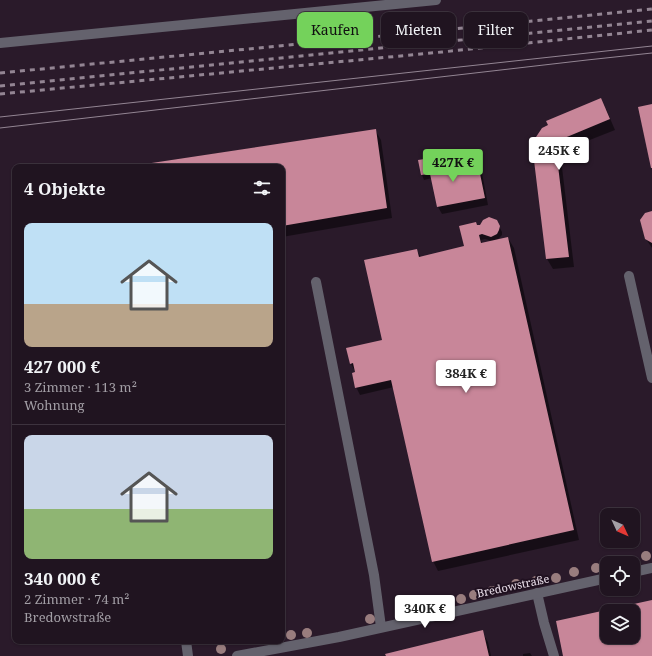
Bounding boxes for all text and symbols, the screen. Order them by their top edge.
chip: Kaufen [297,12,373,48]
chip: Mieten [381,12,456,48]
chip: Filter [464,12,528,48]
pin: 245K € [526,137,592,171]
text: 245K € [538,141,580,159]
pin: 427K € [420,149,486,183]
text: 427K € [432,153,474,171]
text: 4 Objekte [24,177,105,200]
icon: filters [251,177,273,199]
icon: home [113,249,185,321]
text: 427 000 € [24,355,100,378]
pin: 384K € [433,360,499,394]
text: 384K € [445,364,487,382]
text: 3 Zimmer · 113 m² [24,378,137,396]
text: Wohnung [24,396,85,414]
icon: home [113,461,185,533]
north arrow [600,508,640,548]
map controls [600,508,640,644]
button: locate [600,556,640,596]
text: 340 000 € [24,567,100,590]
street label: Bredowstraße [475,570,551,601]
text: 2 Zimmer · 74 m² [24,590,130,608]
pin: 340K € [392,595,458,629]
text: 340K € [404,599,446,617]
button: layers [600,604,640,644]
text: Bredowstraße [24,608,111,626]

